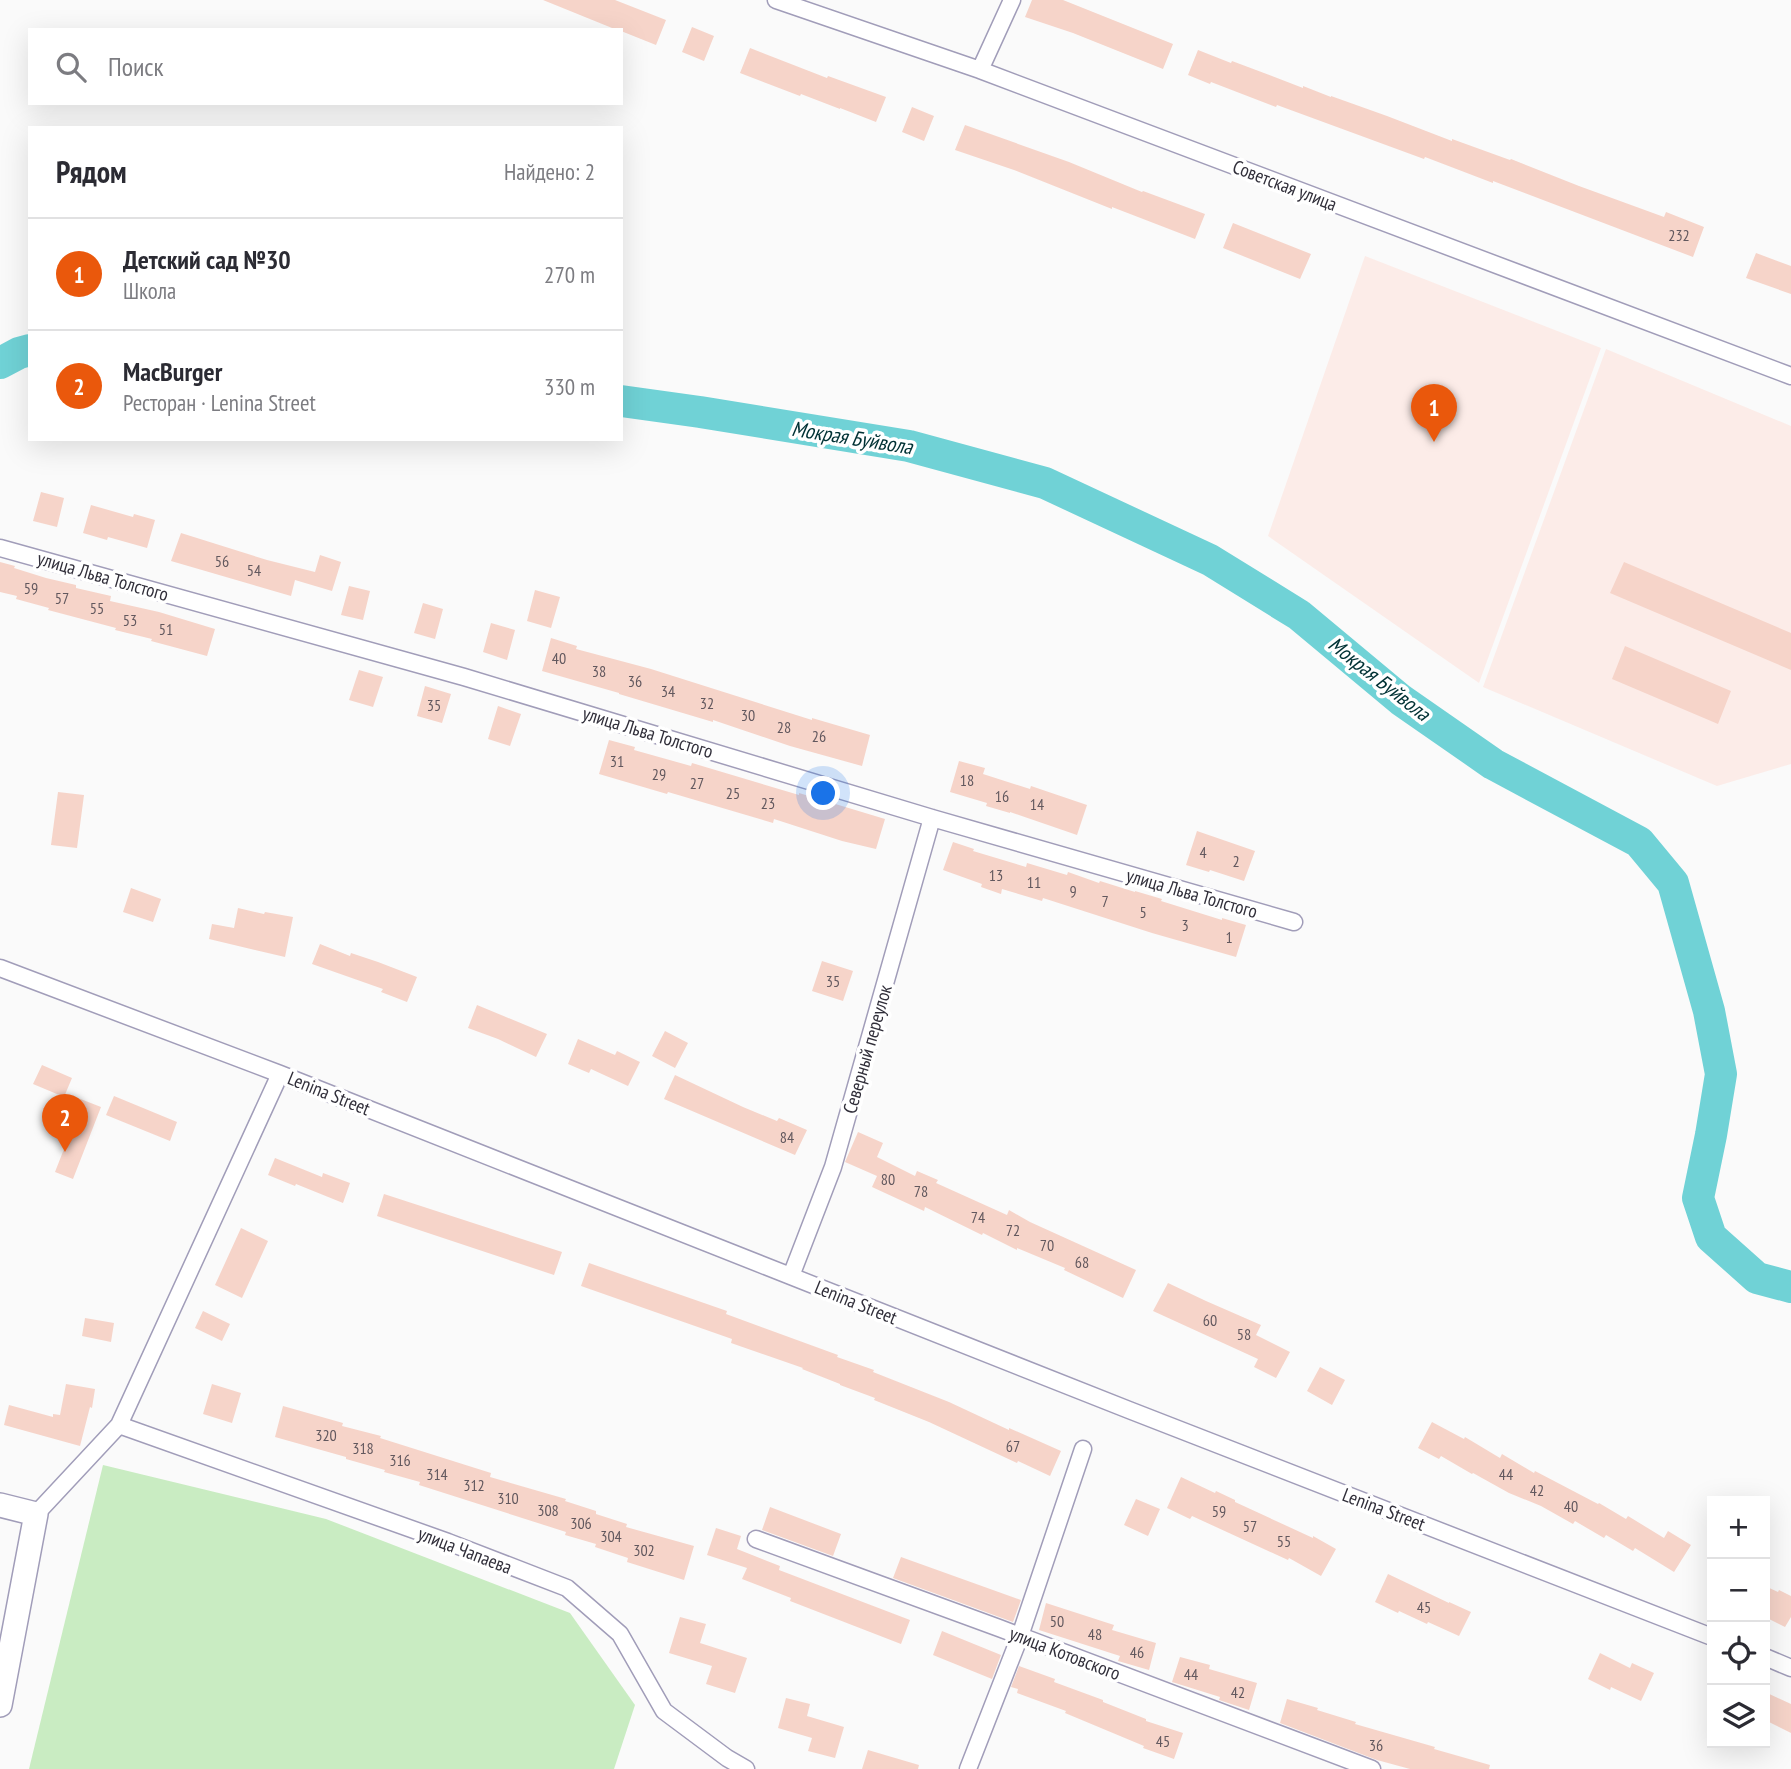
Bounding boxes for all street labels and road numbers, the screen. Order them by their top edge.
street label: Советская улица [1229,154,1341,216]
street label: улица Льва Толстого [35,546,171,606]
street label: улица Льва Толстого [580,701,716,763]
street label: улица Льва Толстого [1124,863,1260,923]
street label: Северный переулок [837,981,897,1116]
street label: Lenina Street [284,1066,374,1121]
street label: Lenina Street [811,1275,901,1330]
street label: Lenina Street [1339,1482,1429,1536]
street label: улица Чапаева [415,1521,515,1579]
street label: улица Котовского [1006,1621,1124,1685]

